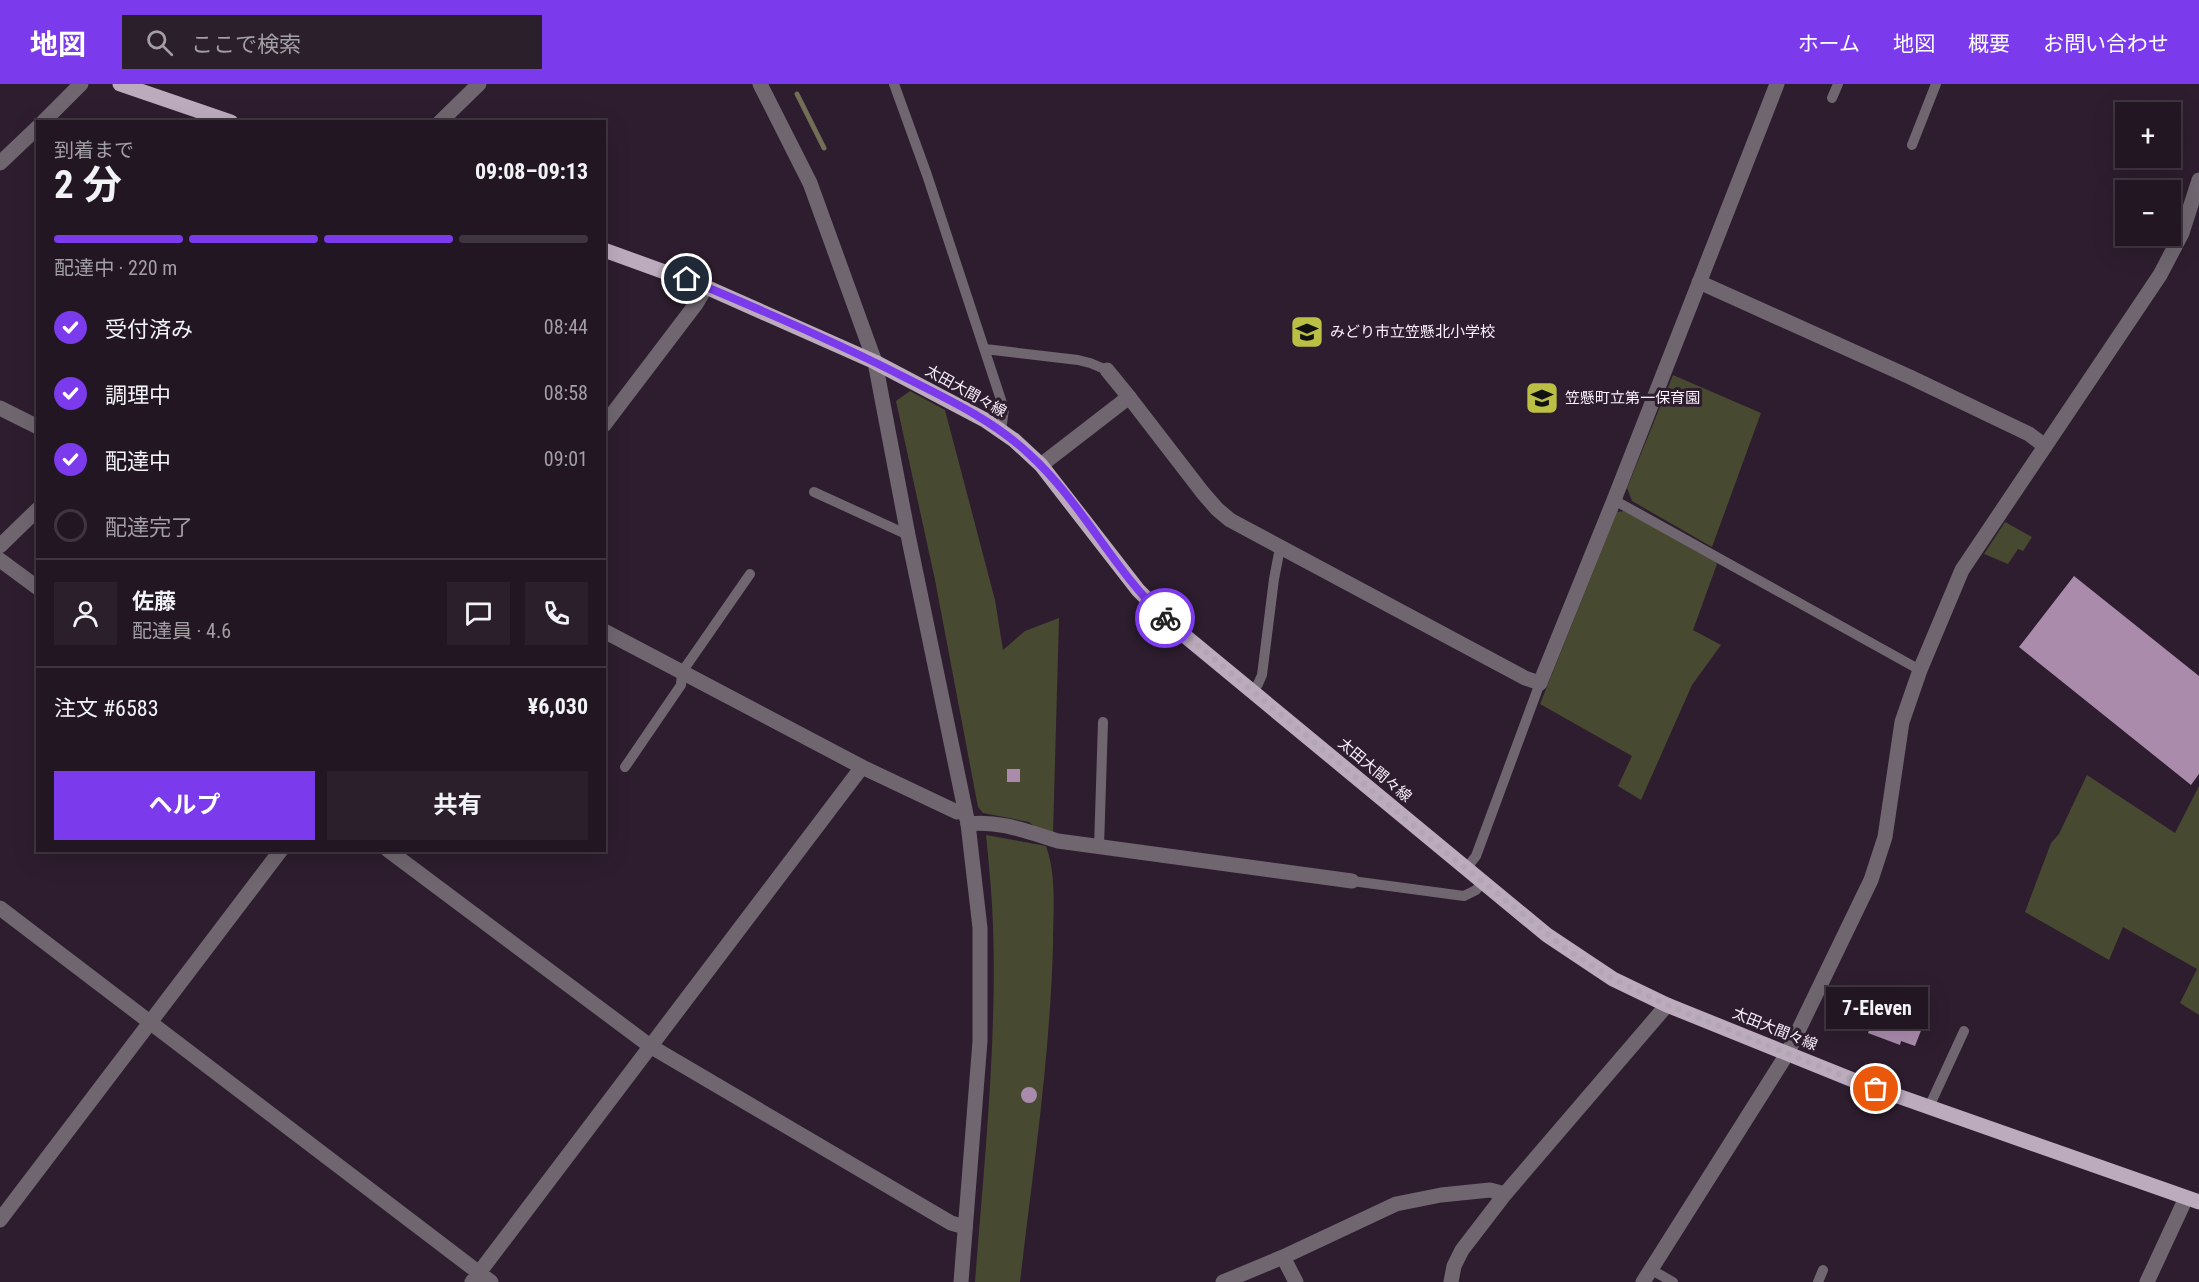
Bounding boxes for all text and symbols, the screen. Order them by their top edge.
search box [122,15,542,69]
icon: search [143,26,176,59]
text: 地図 [30,28,86,61]
text: ここで検索 [191,32,301,57]
text: ホーム [1798,32,1860,56]
text: 地図 [1893,32,1935,56]
text: 概要 [1968,32,2010,56]
text: お問い合わせ [2043,32,2169,56]
map controls [2115,102,2181,246]
button: + [2115,102,2181,168]
text: 到着まで [54,138,134,162]
text: 09:08–09:13 [475,159,588,184]
text: 2 分 [54,162,122,208]
button: − [2115,180,2181,246]
pin [661,253,712,304]
text: 配達中 · 220 m [54,256,177,280]
icon: home [670,262,703,295]
icon: check [54,311,87,344]
school or university icon: みどり市立笠懸北小学校 [1289,314,1325,350]
text: 08:44 [544,315,588,339]
text: 受付済み [105,317,193,342]
place label: みどり市立笠懸北小学校 [1330,323,1495,341]
street label: 太田大間々線 [922,361,1010,421]
icon: check [54,377,87,410]
school or university icon: 笠懸町立第一保育園 [1524,380,1560,416]
text: 08:58 [544,381,588,405]
text: 調理中 [105,383,171,408]
place label: 笠懸町立第一保育園 [1565,389,1700,407]
icon: check [54,443,87,476]
text: 09:01 [544,447,588,471]
text: 配達中 [105,449,171,474]
text: 配達完了 [105,515,193,540]
button: person [54,582,117,645]
button: chat [447,582,510,645]
button: phone [525,582,588,645]
courier [1135,588,1195,648]
text: 佐藤 [132,589,176,614]
icon: bike [1149,602,1182,635]
text: 配達員 · 4.6 [132,619,231,643]
text: ¥6,030 [528,694,588,719]
text: 注文 #6583 [54,696,159,721]
street label: 太田大間々線 [1335,734,1415,806]
button: ヘルプ [54,771,315,840]
button: 共有 [327,771,588,840]
callout: 7-Eleven [1825,987,1927,1029]
text: 7-Eleven [1842,996,1912,1020]
street label: 太田大間々線 [1730,1004,1820,1054]
pin [1850,1063,1901,1114]
icon: bag [1859,1072,1892,1105]

